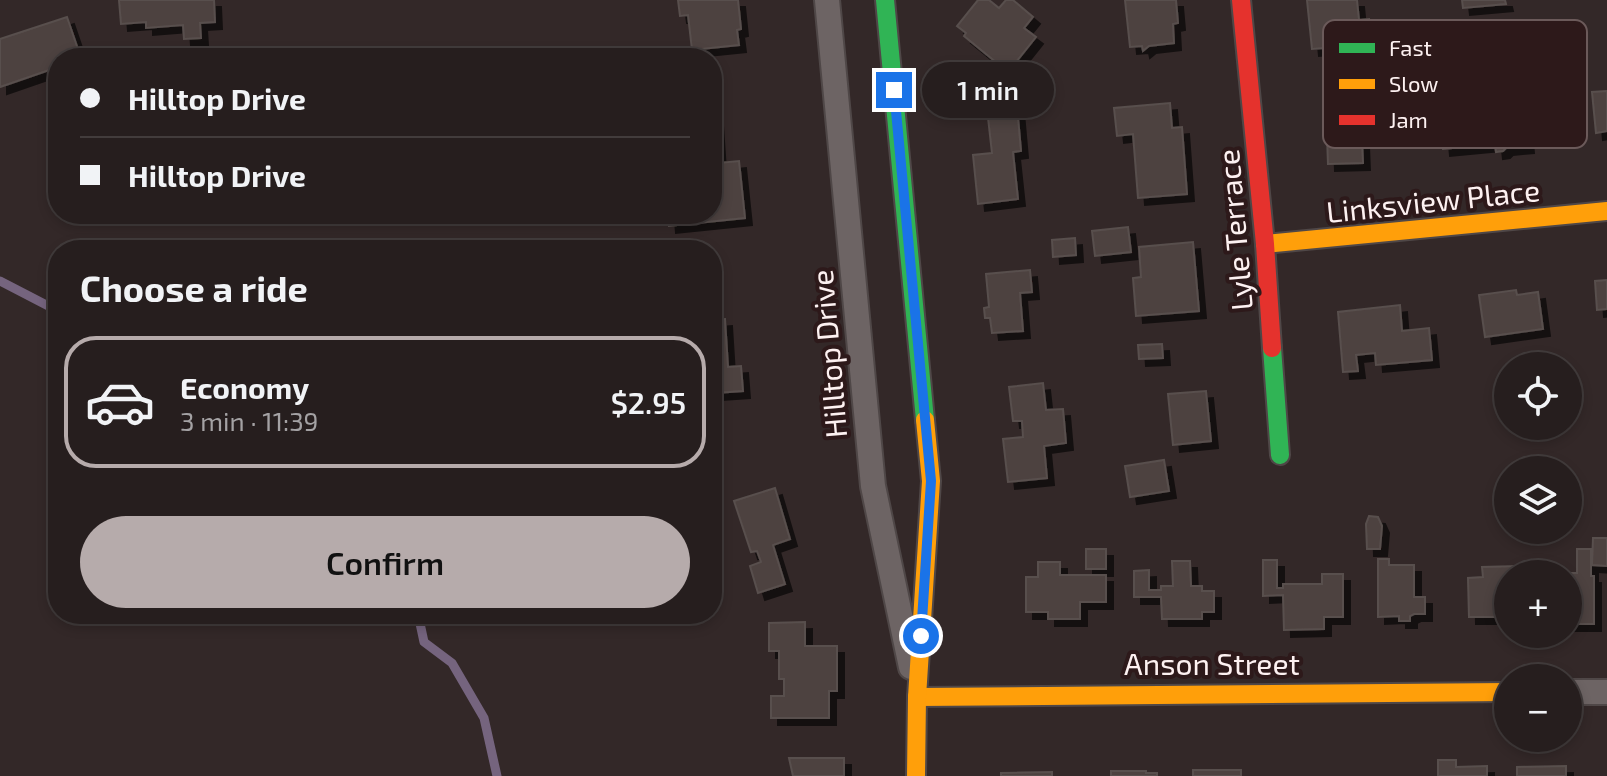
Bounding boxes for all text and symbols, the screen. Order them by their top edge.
legend [1323,20,1587,148]
text: Fast [1389,34,1432,60]
callout: 1 min [922,62,1054,118]
text: Slow [1389,70,1438,96]
route end [876,72,912,108]
text: 1 min [957,74,1019,105]
text: Hilltop Drive [128,80,306,116]
text: Jam [1389,106,1428,132]
street label: Lyle Terrace [1209,148,1259,312]
text: Hilltop Drive [128,157,306,193]
street label: Linksview Place [1324,171,1542,229]
text: Choose a ride [80,266,308,309]
street label: Hilltop Drive [803,268,853,440]
map controls [1494,352,1582,752]
button: locate [1494,352,1582,440]
icon: car [84,366,156,438]
text: Economy [180,369,309,405]
text: $2.95 [611,384,686,420]
text: 3 min · 11:39 [180,405,318,436]
button: layers [1494,456,1582,544]
button: Confirm [80,516,690,608]
button: + [1494,560,1582,648]
route start [903,618,939,654]
street label: Anson Street [1124,645,1300,681]
button: − [1494,664,1582,752]

